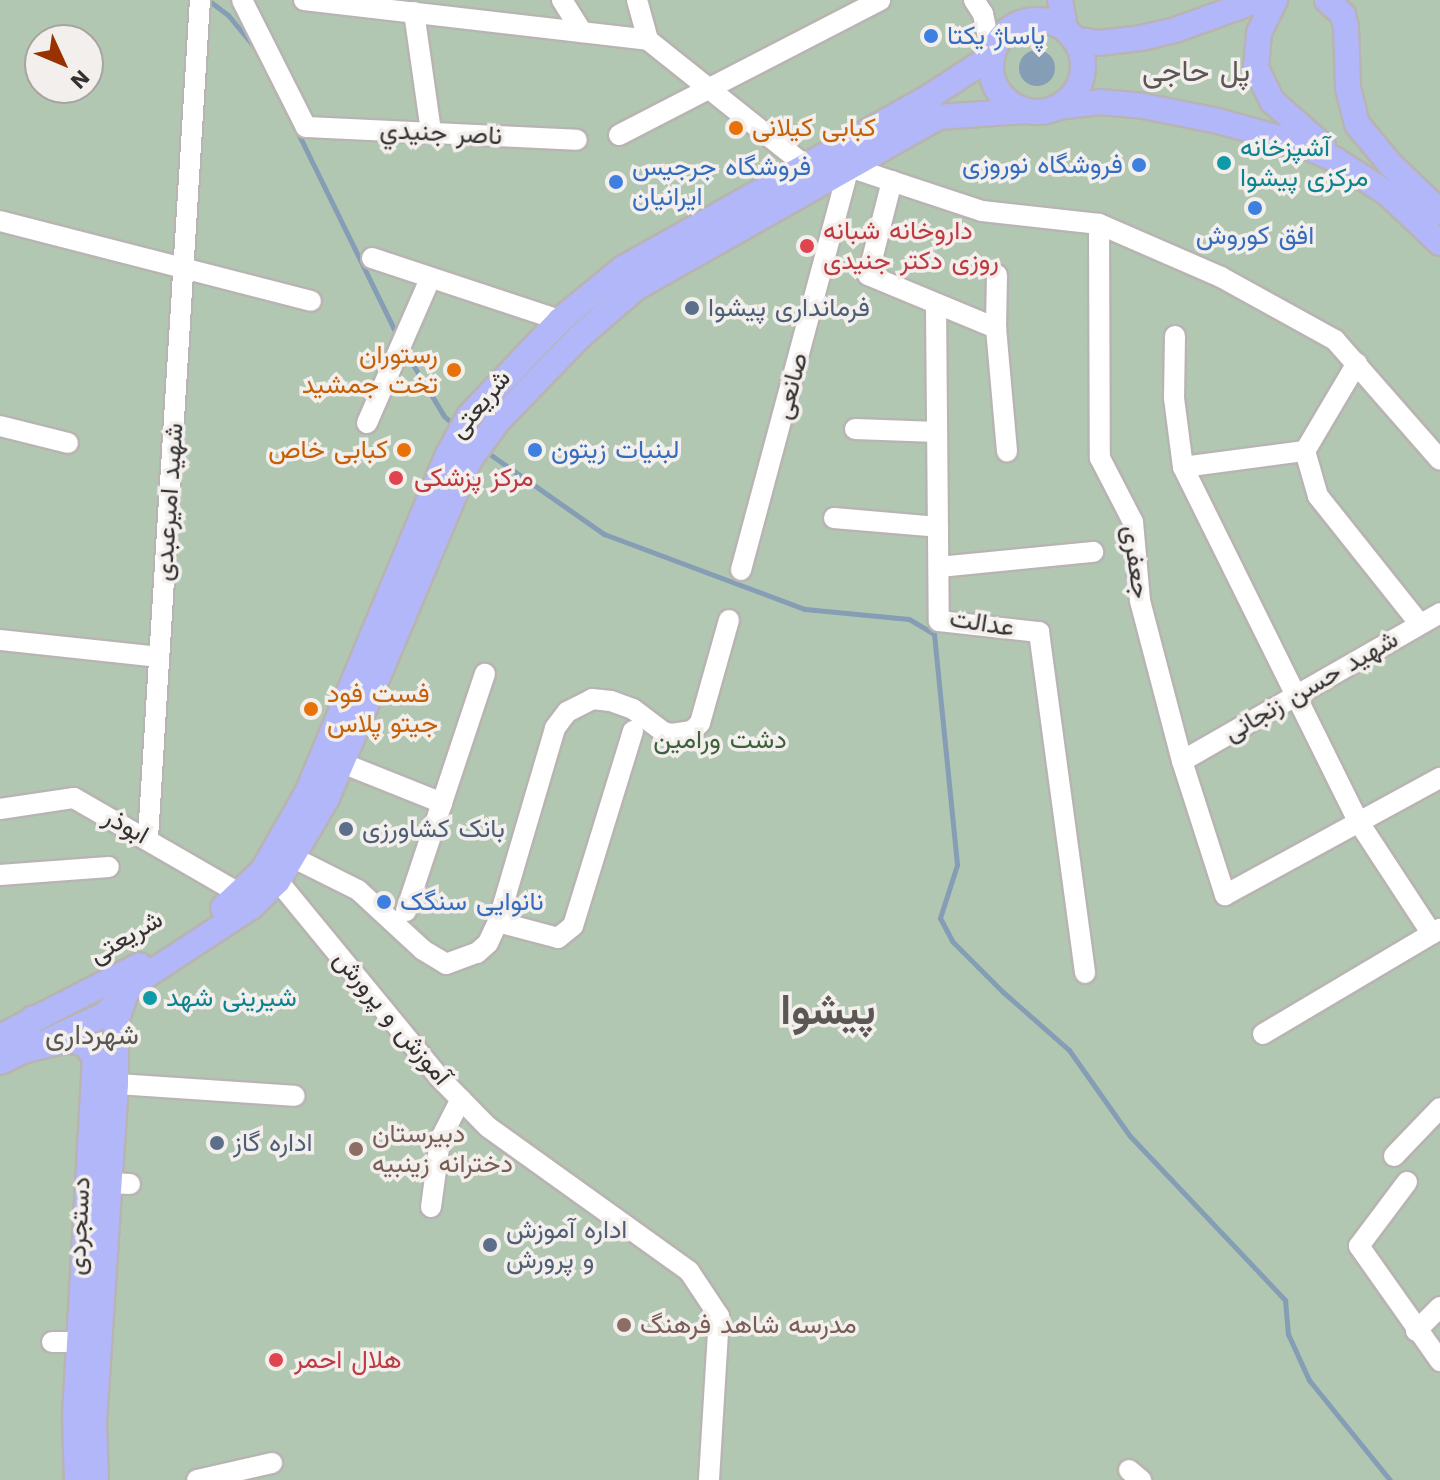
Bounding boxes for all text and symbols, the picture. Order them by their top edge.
place label: پاساژ یکتا [947,20,1045,52]
north arrow [24,24,104,104]
marker: پاساژ یکتا [922,27,940,45]
district label: پل حاجی [1142,53,1250,89]
text: N [66,65,95,94]
place label: کبابی کیلانی [752,112,876,144]
street label: ناصر جنيدي [379,114,503,152]
marker: کبابی کیلانی [727,119,745,137]
place label: آشپزخانه مرکزی پیشوا [1240,132,1368,194]
place label: فروشگاه نوروزی [962,149,1123,181]
place label: فروشگاه جرجیس ایرانیان [632,151,811,212]
marker: آشپزخانه مرکزی پیشوا [1215,154,1233,172]
marker: فروشگاه نوروزی [1130,156,1148,174]
marker: فروشگاه جرجیس ایرانیان [607,173,625,191]
marker: افق کوروش [1246,199,1264,217]
place label: داروخانه شبانه روزی دکتر جنیدی [823,215,999,276]
place label: افق کوروش [1196,220,1314,252]
marker: داروخانه شبانه روزی دکتر جنیدی [798,237,816,255]
place label: فرمانداری پیشوا [708,292,870,324]
marker: فرمانداری پیشوا [683,299,701,317]
place label: رستوران تخت جمشید [302,339,438,400]
street label: صانعی [767,349,815,423]
marker: رستوران تخت جمشید [445,361,463,379]
street label: شریعتی [442,363,518,445]
street label: شهید امیرعبدی [148,422,190,582]
place label: کبابی خاص [268,434,388,466]
place label: لبنیات زیتون [551,434,680,466]
marker: کبابی خاص [395,441,413,459]
marker: لبنیات زیتون [526,441,544,459]
place label: مرکز پزشکی [414,462,534,494]
marker: مرکز پزشکی [385,467,407,489]
street label: جعفری [1115,523,1157,601]
street label: عدالت [947,603,1017,643]
street label: شهید حسن زنجانی [1218,624,1404,748]
place label: فست فود جیتو پلاس [327,678,438,740]
marker: فست فود جیتو پلاس [302,700,320,718]
park label: دشت ورامین [653,724,787,756]
street label: ابوذر [98,801,154,851]
place label: بانک کشاورزی [362,813,505,845]
marker: بانک کشاورزی [337,820,355,838]
place label: نانوایی سنگک [400,886,544,918]
marker: نانوایی سنگک [375,893,393,911]
street label: شریعتی [84,904,168,970]
street label: آموزش و پرورش [327,944,457,1092]
place label: شیرینی شهد [166,982,297,1014]
district label: پیشوا [780,985,876,1035]
marker: شیرینی شهد [141,989,159,1007]
district label: شهرداری [45,1018,139,1052]
place label: دبیرستان دخترانه زینبیه [372,1118,513,1180]
place label: اداره گاز [233,1127,313,1159]
marker: اداره گاز [208,1134,226,1152]
marker: دبیرستان دخترانه زینبیه [347,1140,365,1158]
street label: دستجردی [61,1176,97,1276]
place label: اداره آموزش و پرورش [506,1214,627,1276]
marker: اداره آموزش و پرورش [481,1236,499,1254]
place label: مدرسه شاهد فرهنگ [640,1309,857,1341]
marker: مدرسه شاهد فرهنگ [615,1316,633,1334]
place label: هلال احمر [294,1344,402,1376]
marker: هلال احمر [265,1349,287,1371]

